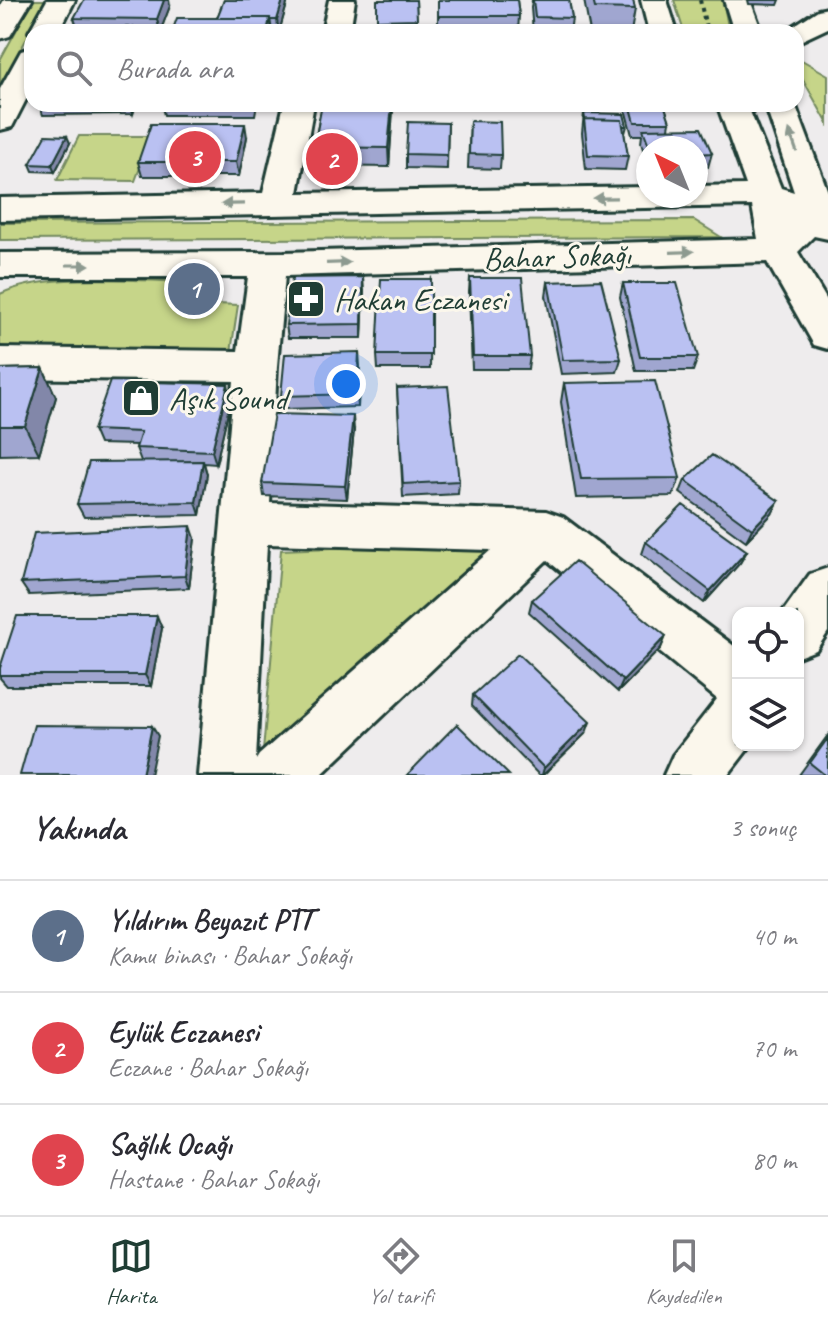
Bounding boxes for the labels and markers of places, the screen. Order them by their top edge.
pin: 3 [169,127,221,187]
pin: 2 [306,129,358,189]
pin: 1 [168,259,220,319]
pharmacy icon: Hakan Eczanesi [285,278,327,320]
place label: Hakan Eczanesi [334,279,510,320]
shop icon: Aşık Sound [120,377,162,419]
place label: Aşık Sound [169,378,291,419]

